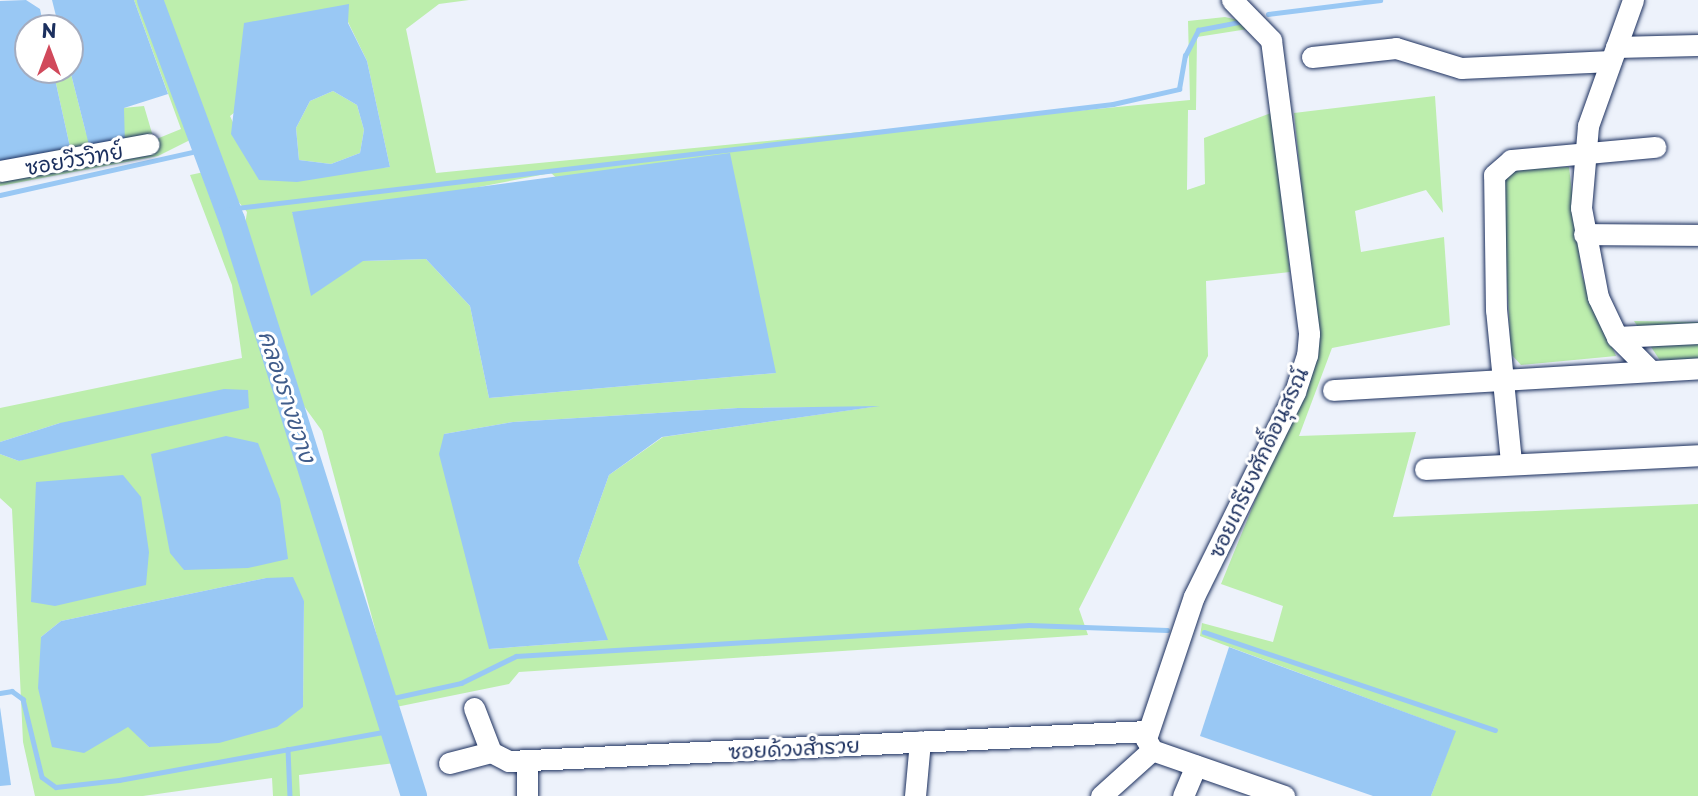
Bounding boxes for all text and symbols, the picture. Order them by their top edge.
north arrow [14,14,84,84]
text: N [41,16,57,44]
street label: ซอยวีรวิทย์ [23,137,125,179]
water label: คลองรางขวาง [254,327,322,465]
street label: ซอยเกรียงศักดิ์อนุสรณ์ [1202,363,1312,561]
street label: ซอยด้วงสำรวย [727,731,861,763]

